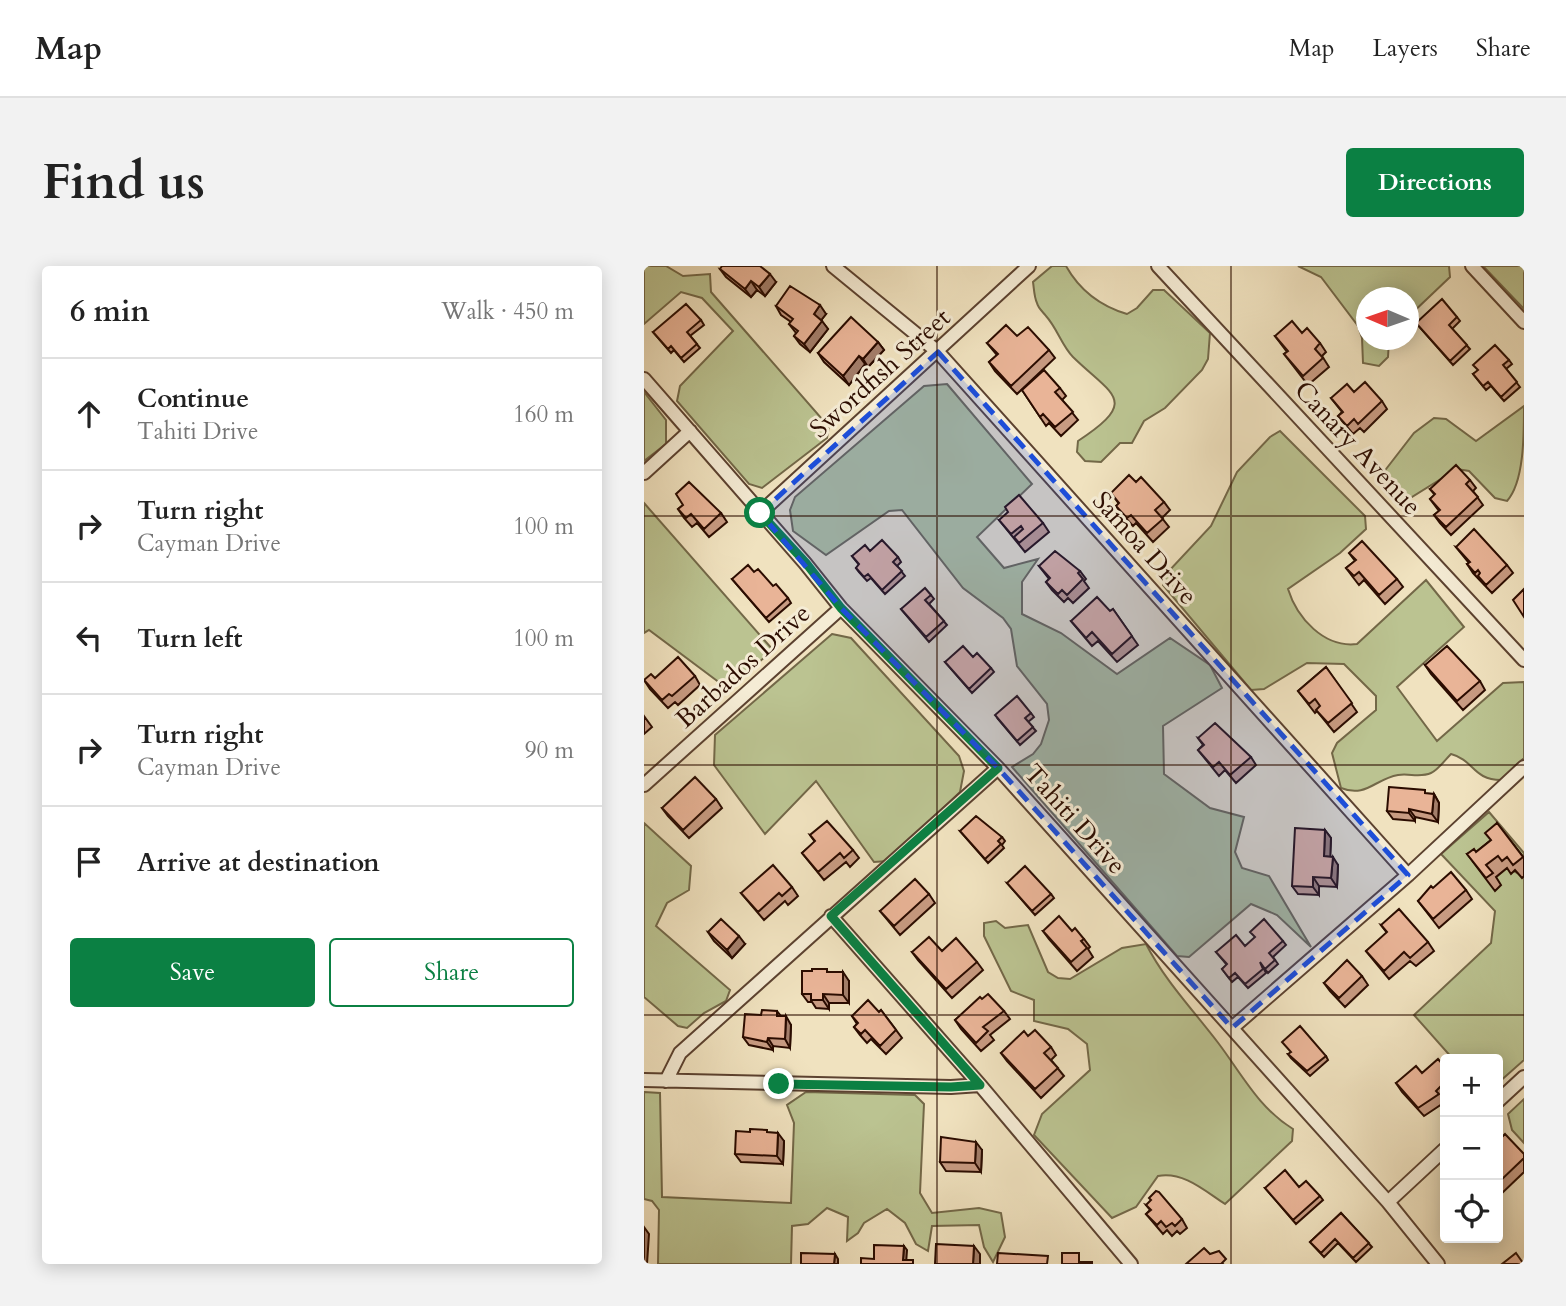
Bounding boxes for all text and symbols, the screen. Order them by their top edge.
text: Map [35,26,102,71]
text: Map [1289,32,1335,65]
text: Layers [1373,32,1438,65]
text: Share [1476,32,1531,65]
button: Directions [1346,148,1524,217]
text: Find us [42,149,205,216]
north arrow [1356,287,1419,350]
text: 6 min [70,291,150,332]
text: Walk · 450 m [441,296,574,327]
street label: Swordfish Street [802,300,958,446]
street label: Canary Avenue [1287,373,1429,523]
text: Continue [137,381,249,416]
icon: ahead [70,395,108,433]
text: 160 m [513,399,574,430]
text: Tahiti Drive [137,416,258,447]
street label: Samoa Drive [1085,484,1205,612]
text: Turn right [137,493,264,528]
route start [744,497,775,528]
icon: right [70,507,108,545]
text: 100 m [513,511,574,542]
text: Cayman Drive [137,528,281,559]
street label: Barbados Drive [668,596,818,736]
icon: left [70,619,108,657]
text: Turn left [137,621,242,656]
text: 100 m [513,623,574,654]
text: Turn right [137,717,264,752]
icon: right [70,731,108,769]
text: 90 m [525,735,574,766]
text: Cayman Drive [137,752,281,783]
street label: Tahiti Drive [1016,756,1134,882]
icon: arrive [70,843,108,881]
text: Arrive at destination [137,845,380,880]
button: Save [70,938,315,1007]
button: Share [329,938,574,1007]
map controls [1440,1054,1503,1243]
button: + [1440,1054,1503,1117]
route end [763,1068,794,1099]
button: − [1440,1117,1503,1180]
button: locate [1440,1180,1503,1243]

